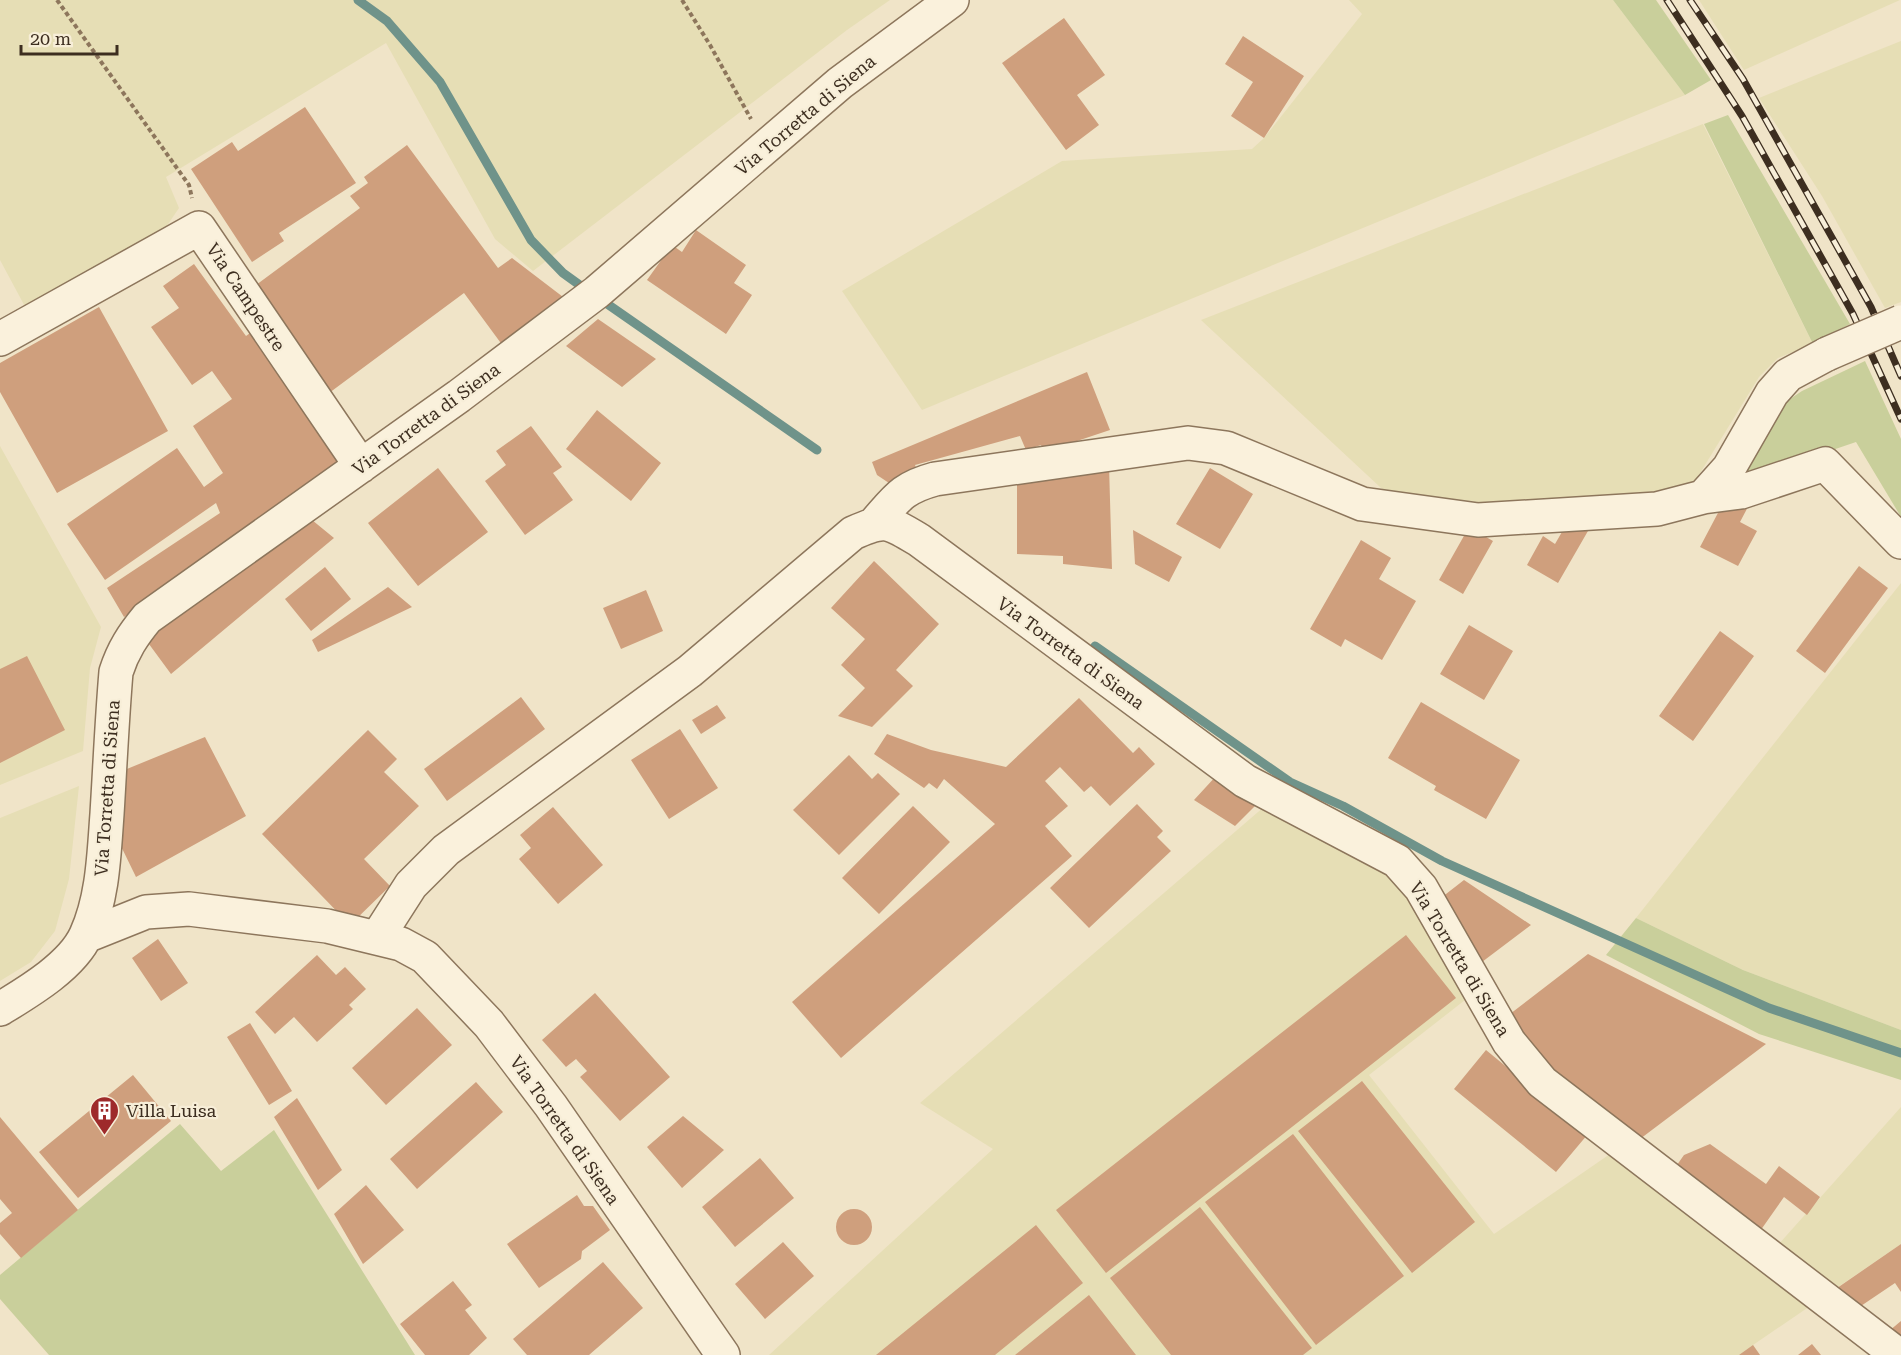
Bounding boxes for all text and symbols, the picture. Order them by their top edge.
scale bar [21,18,117,56]
text: 20 m [30,28,71,49]
street label: Via Torretta di Siena [730,50,880,180]
street label: Via Campestre [202,239,290,355]
street label: Via Torretta di Siena [348,358,504,479]
street label: Via Torretta di Siena [993,593,1149,714]
street label: Via Torretta di Siena [90,699,124,877]
street label: Via Torretta di Siena [1405,878,1515,1040]
street label: Via Torretta di Siena [506,1052,624,1209]
building icon: Villa Luisa [89,1094,121,1136]
place label: Villa Luisa [126,1100,216,1121]

